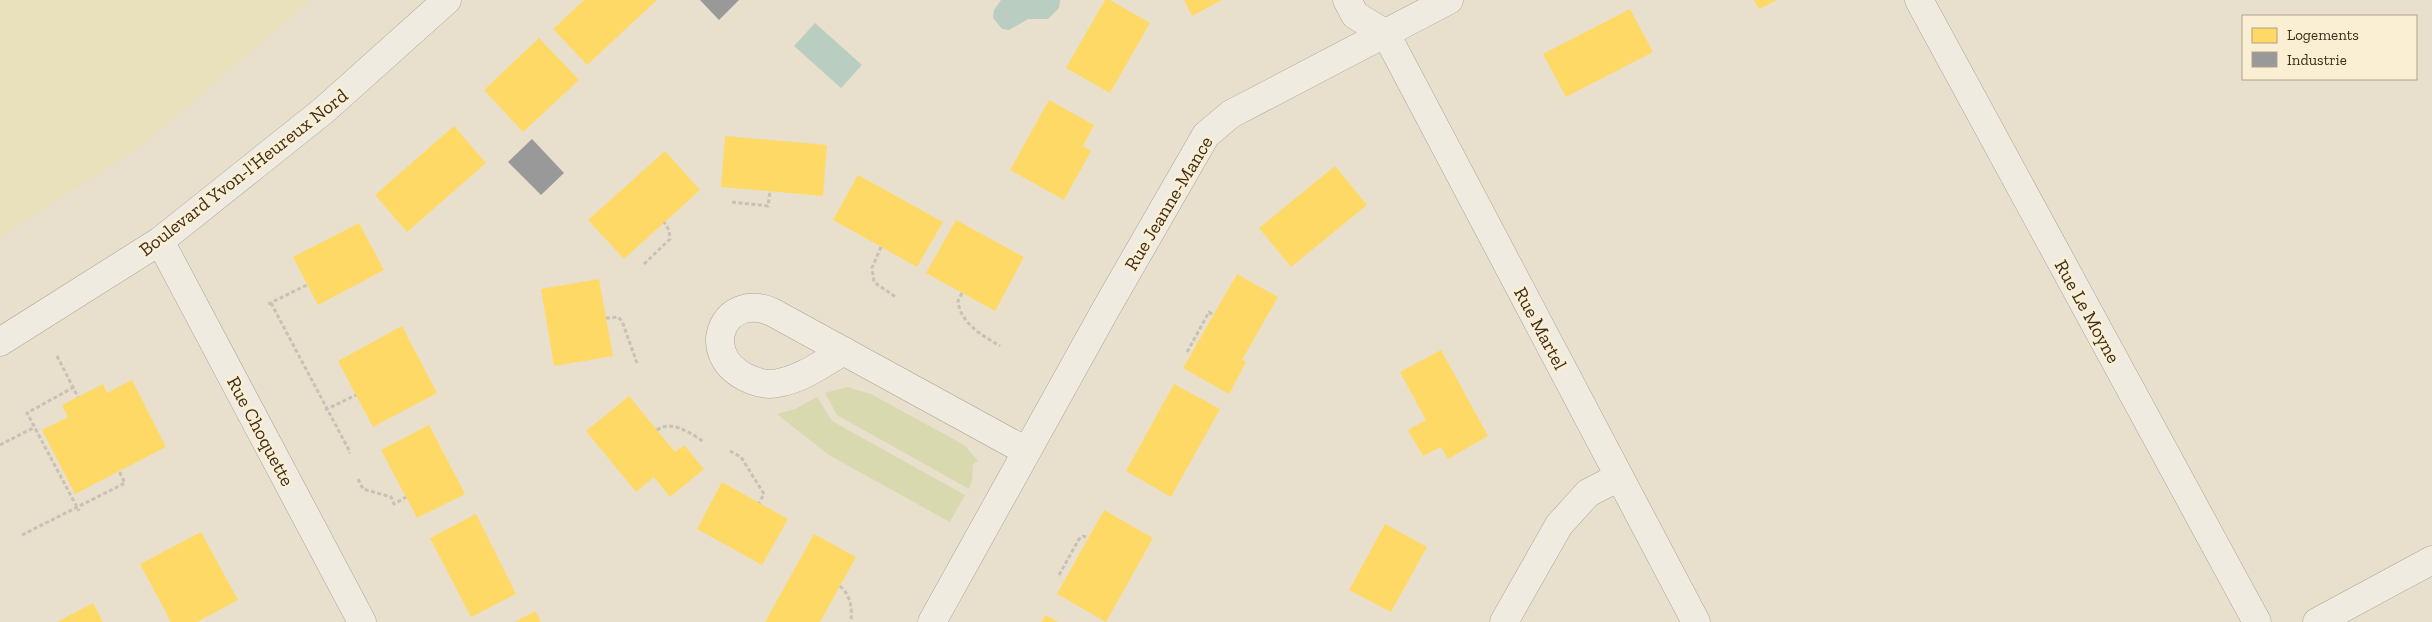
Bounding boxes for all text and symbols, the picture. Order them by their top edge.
legend [2242,15,2417,80]
text: Logements [2287,26,2359,44]
text: Industrie [2287,51,2347,69]
street label: Boulevard Yvon-l'Heureux Nord [134,83,353,261]
street label: Rue Jeanne-Mance [1119,132,1218,275]
street label: Rue Le Moyne [2050,256,2125,367]
street label: Rue Martel [1509,283,1572,374]
street label: Rue Choquette [222,372,299,490]

